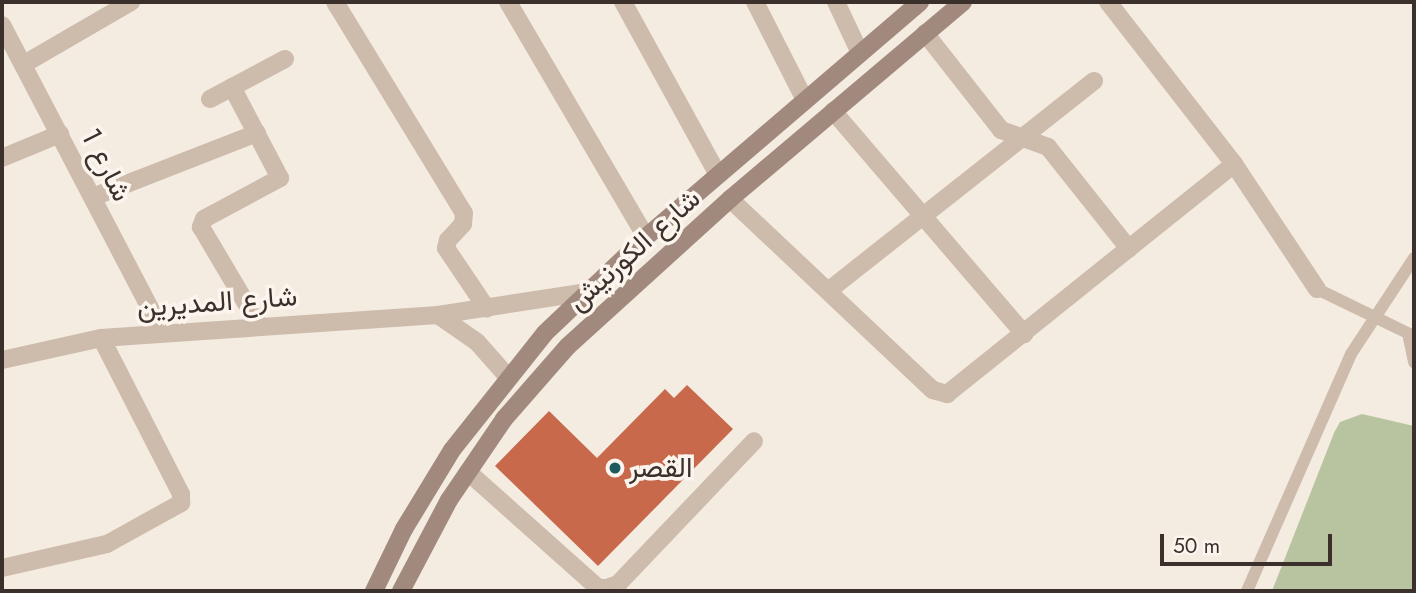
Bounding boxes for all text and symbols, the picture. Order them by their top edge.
street label: شارع 1 [73,123,139,207]
street label: شارع الكورنيش [561,182,707,318]
street label: شارع المديرين [136,280,298,324]
place label: القصر [629,451,692,485]
marker: القصر [607,460,623,476]
scale bar [1164,520,1336,564]
text: 50 m [1173,531,1220,561]

